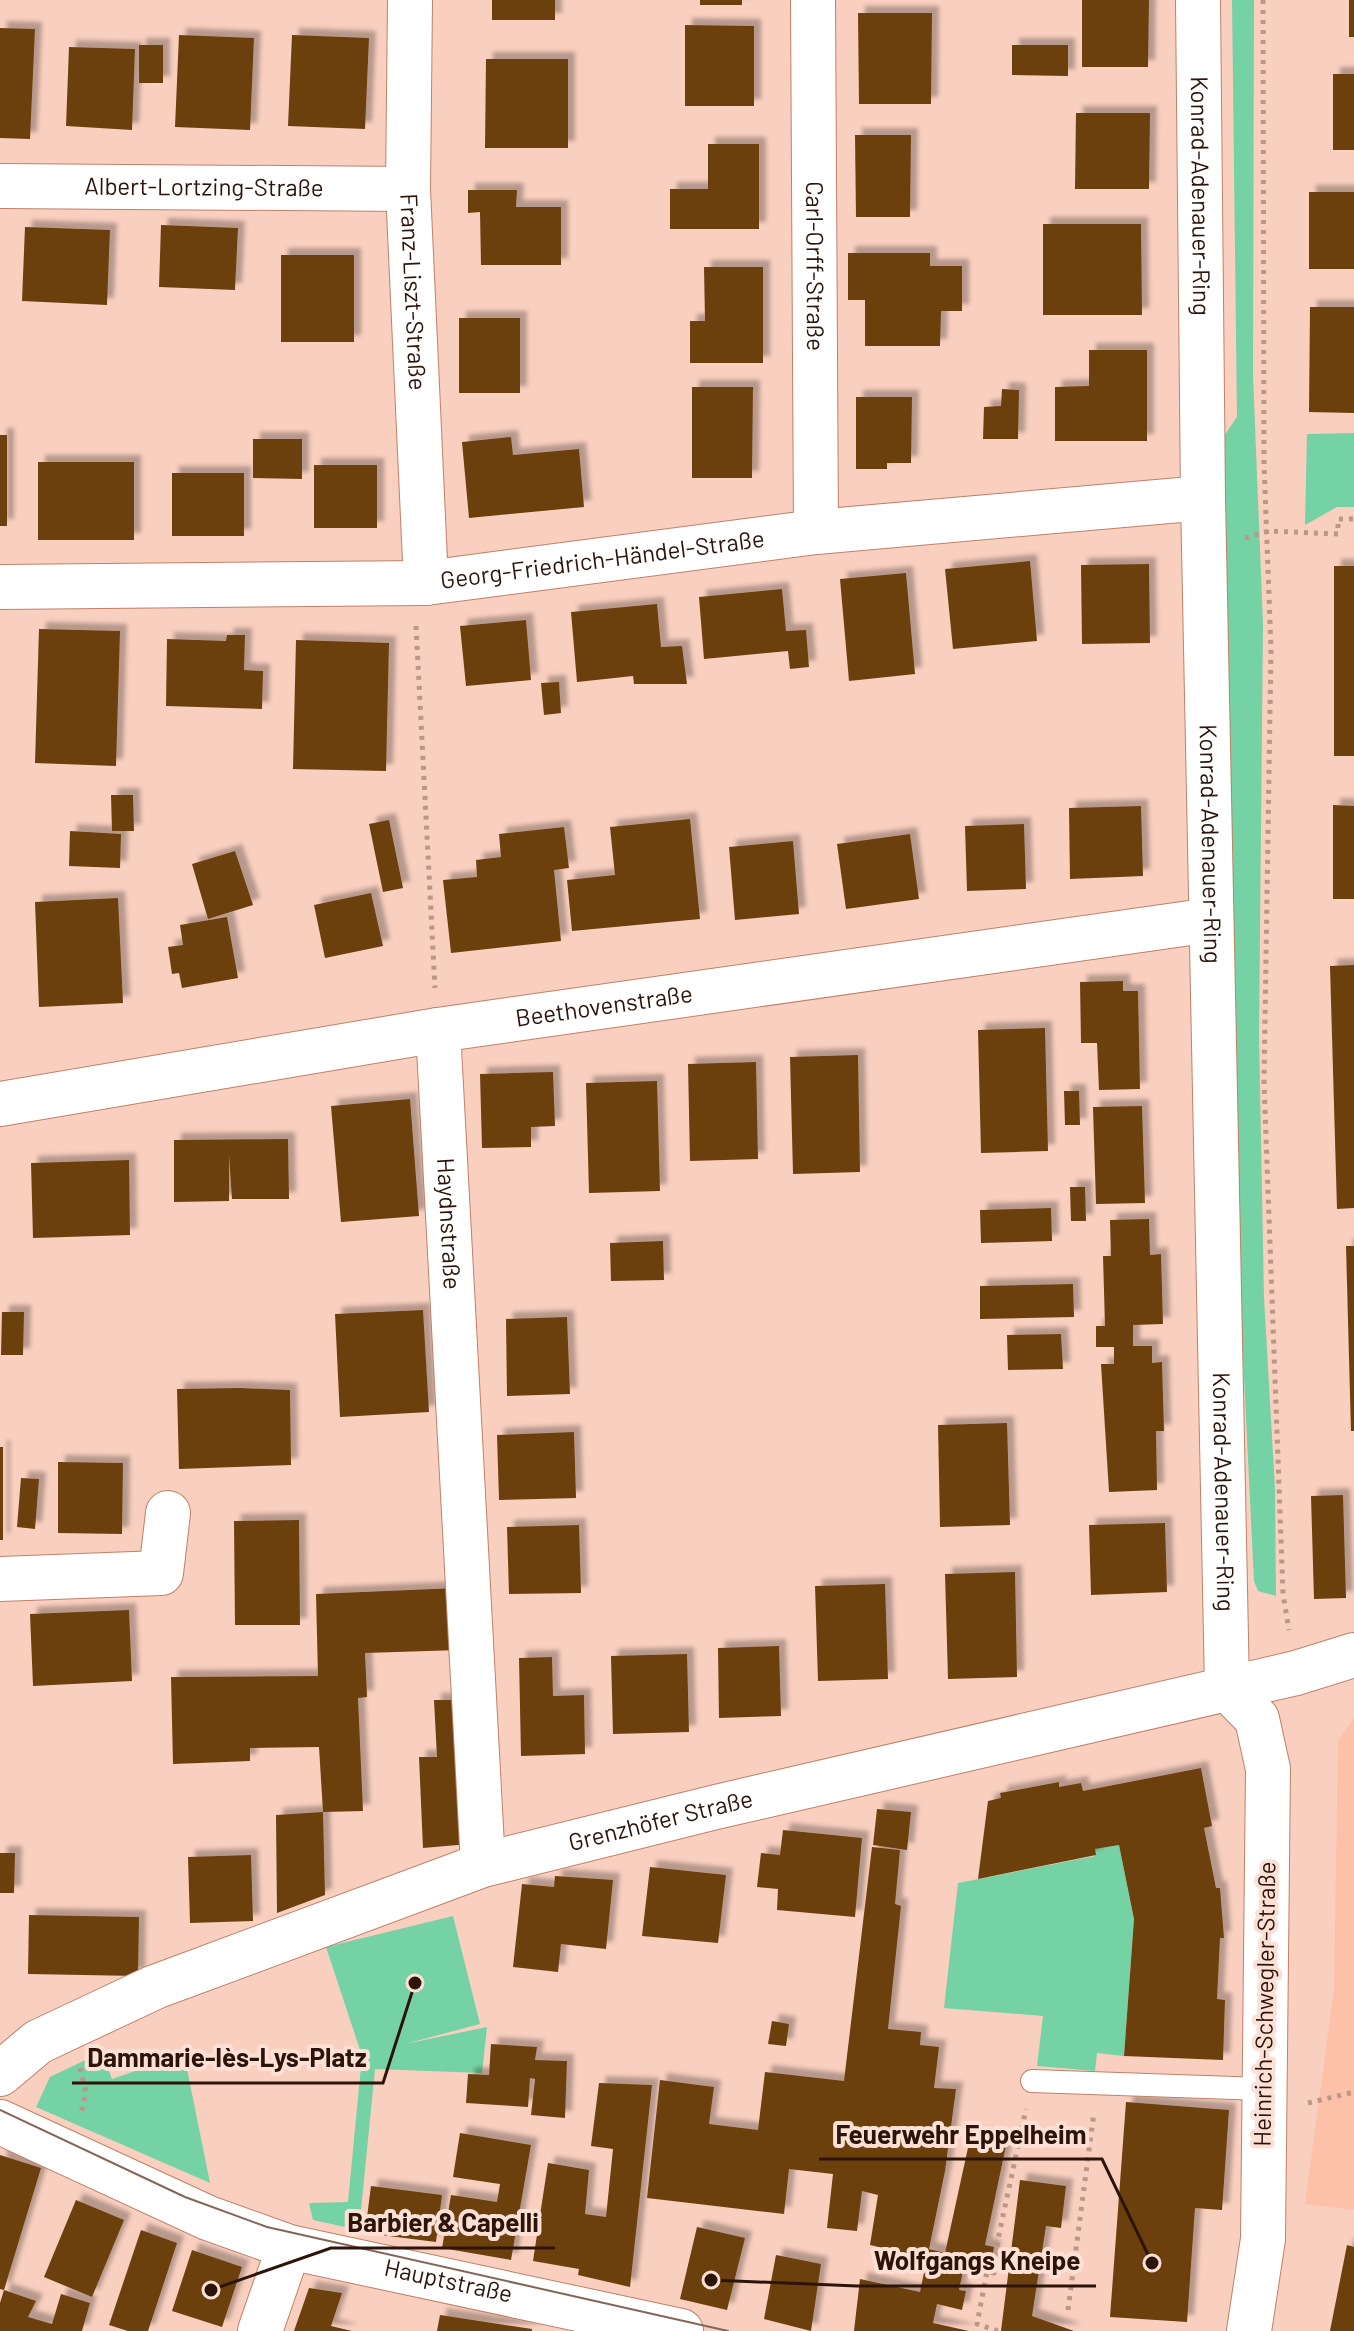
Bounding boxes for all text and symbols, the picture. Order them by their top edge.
street label: Konrad-Adenauer-Ring [1186,76,1217,316]
street label: Albert-Lortzing-Straße [84,171,324,201]
street label: Carl-Orff-Straße [801,181,831,351]
street label: Franz-Liszt-Straße [395,193,433,391]
street label: Georg-Friedrich-Händel-Straße [438,523,766,594]
street label: Konrad-Adenauer-Ring [1195,724,1228,964]
street label: Beethovenstraße [513,978,694,1032]
street label: Haydnstraße [432,1157,468,1290]
street label: Konrad-Adenauer-Ring [1208,1372,1241,1612]
street label: Grenzhöfer Straße [565,1783,755,1856]
street label: Heinrich-Schwegler-Straße [1247,1861,1280,2147]
callout: Dammarie-lès-Lys-Platz [72,2033,383,2083]
text: Dammarie-lès-Lys-Platz [87,2041,367,2072]
callout: Feuerwehr Eppelheim [819,2109,1102,2159]
text: Feuerwehr Eppelheim [836,2118,1086,2149]
callout: Barbier & Capelli [331,2198,555,2248]
text: Barbier & Capelli [347,2206,539,2237]
callout: Wolfgangs Kneipe [857,2236,1096,2286]
text: Wolfgangs Kneipe [874,2244,1080,2275]
street label: Hauptstraße [382,2252,515,2307]

